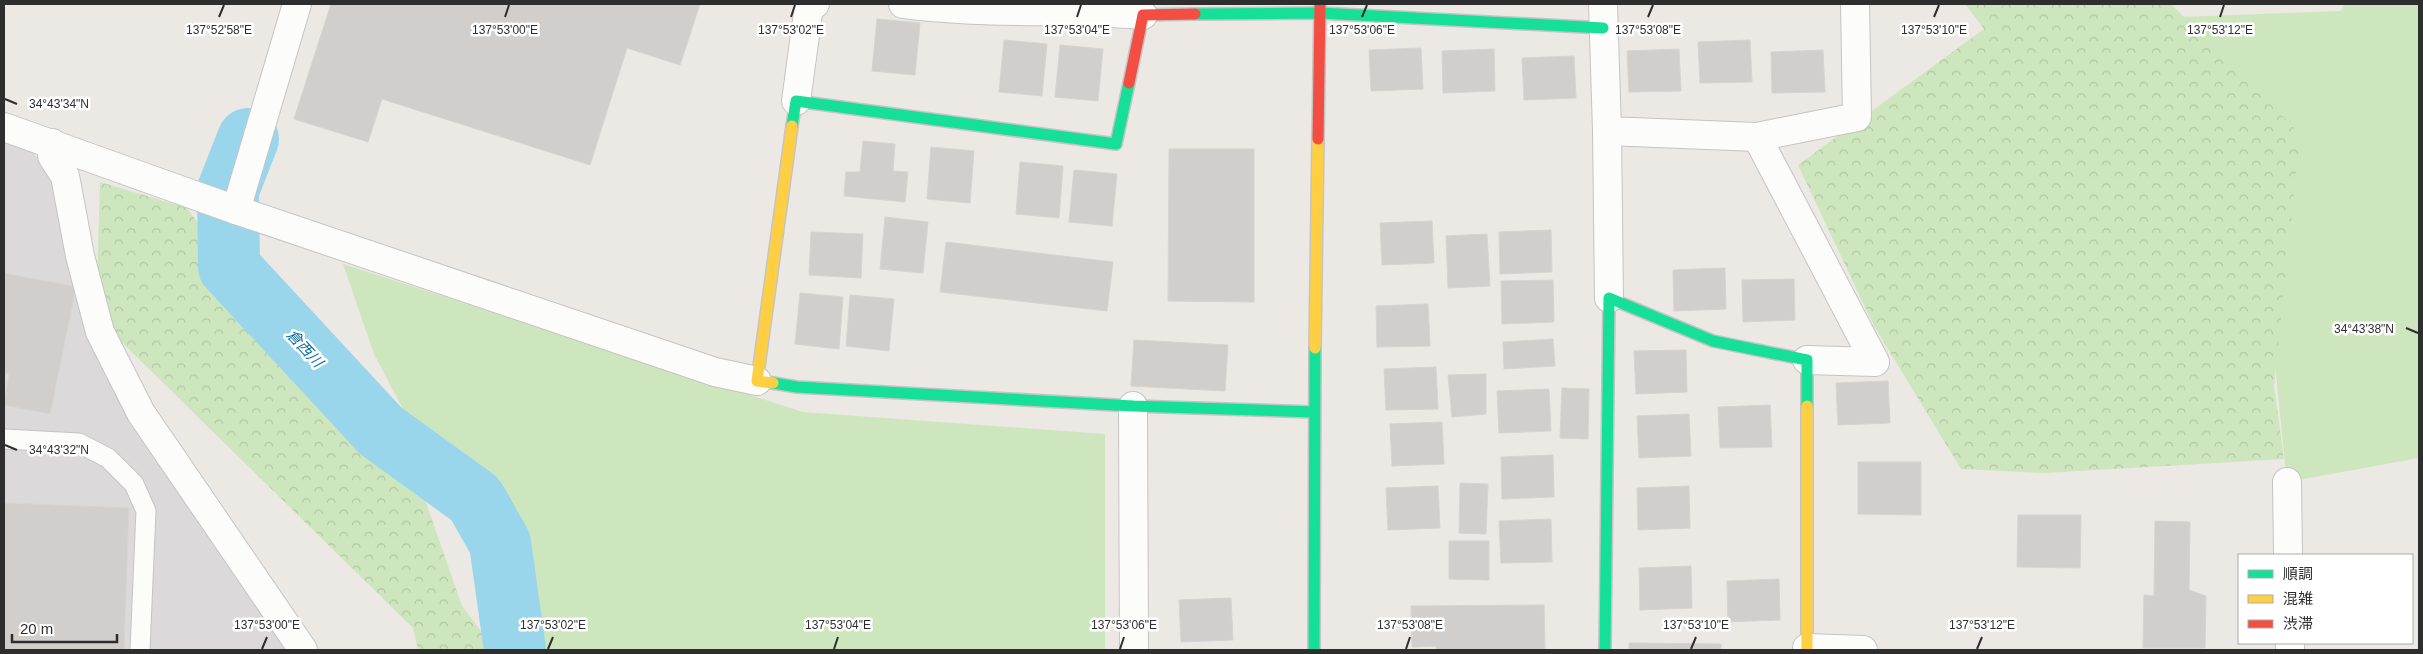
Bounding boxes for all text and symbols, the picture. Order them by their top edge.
text: 137°52'58"E [186,23,252,37]
text: 137°53'00"E [472,23,538,37]
text: 137°53'02"E [758,23,824,37]
text: 137°53'04"E [1044,23,1110,37]
text: 137°53'06"E [1329,23,1395,37]
text: 137°53'08"E [1615,23,1681,37]
text: 137°53'10"E [1901,23,1967,37]
text: 137°53'12"E [2187,23,2253,37]
text: 34°43'34"N [29,97,89,111]
text: 34°43'38"N [2334,322,2394,336]
water label: 倉西川 [283,326,328,372]
text: 34°43'32"N [29,443,89,457]
legend [2238,554,2413,644]
text: 順調 [2283,565,2313,582]
text: 混雑 [2283,590,2313,607]
scale bar [12,612,118,644]
text: 渋滞 [2283,615,2313,632]
text: 137°53'00"E [234,618,300,632]
text: 137°53'02"E [520,618,586,632]
text: 137°53'04"E [805,618,871,632]
text: 137°53'06"E [1091,618,1157,632]
text: 137°53'08"E [1377,618,1443,632]
text: 137°53'10"E [1663,618,1729,632]
text: 137°53'12"E [1949,618,2015,632]
text: 20 m [20,620,53,637]

